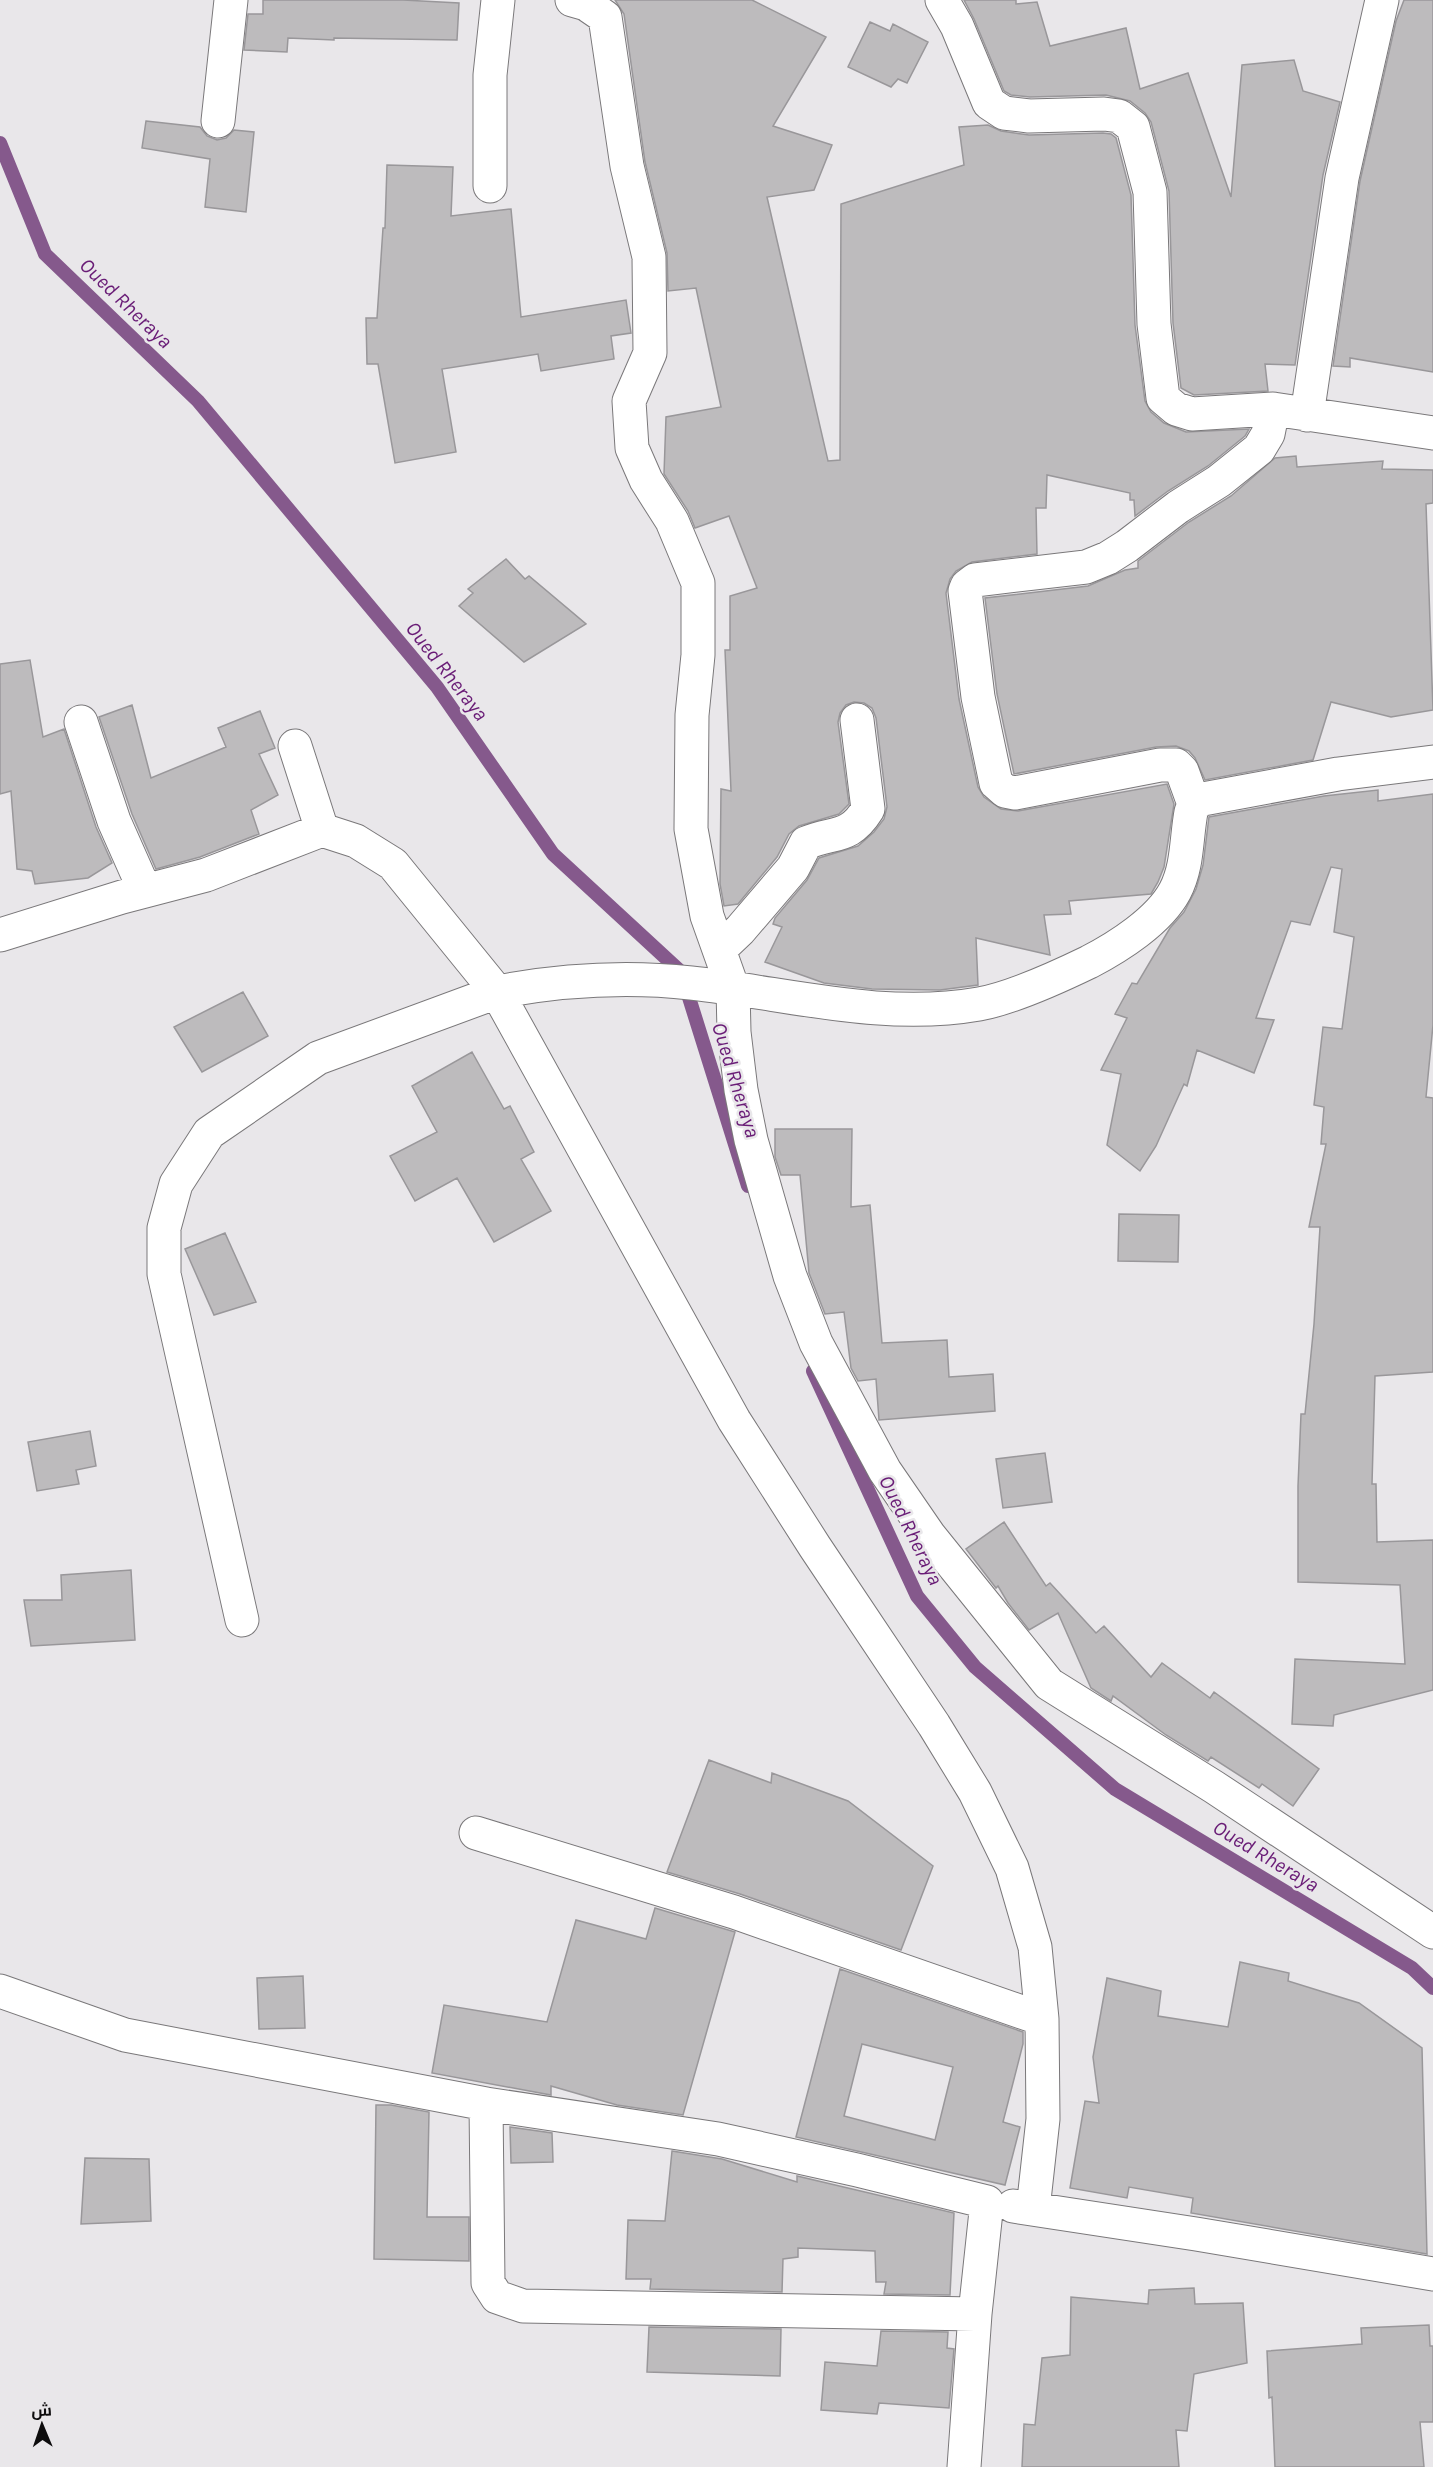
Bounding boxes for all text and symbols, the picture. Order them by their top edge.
water label: Oued Rheraya [75,253,177,353]
water label: Oued Rheraya [401,617,493,725]
water label: Oued Rheraya [707,1019,765,1141]
water label: Oued Rheraya [874,1471,948,1589]
water label: Oued Rheraya [1209,1815,1323,1897]
north arrow [12,2395,72,2455]
text: ش [31,2401,52,2420]

